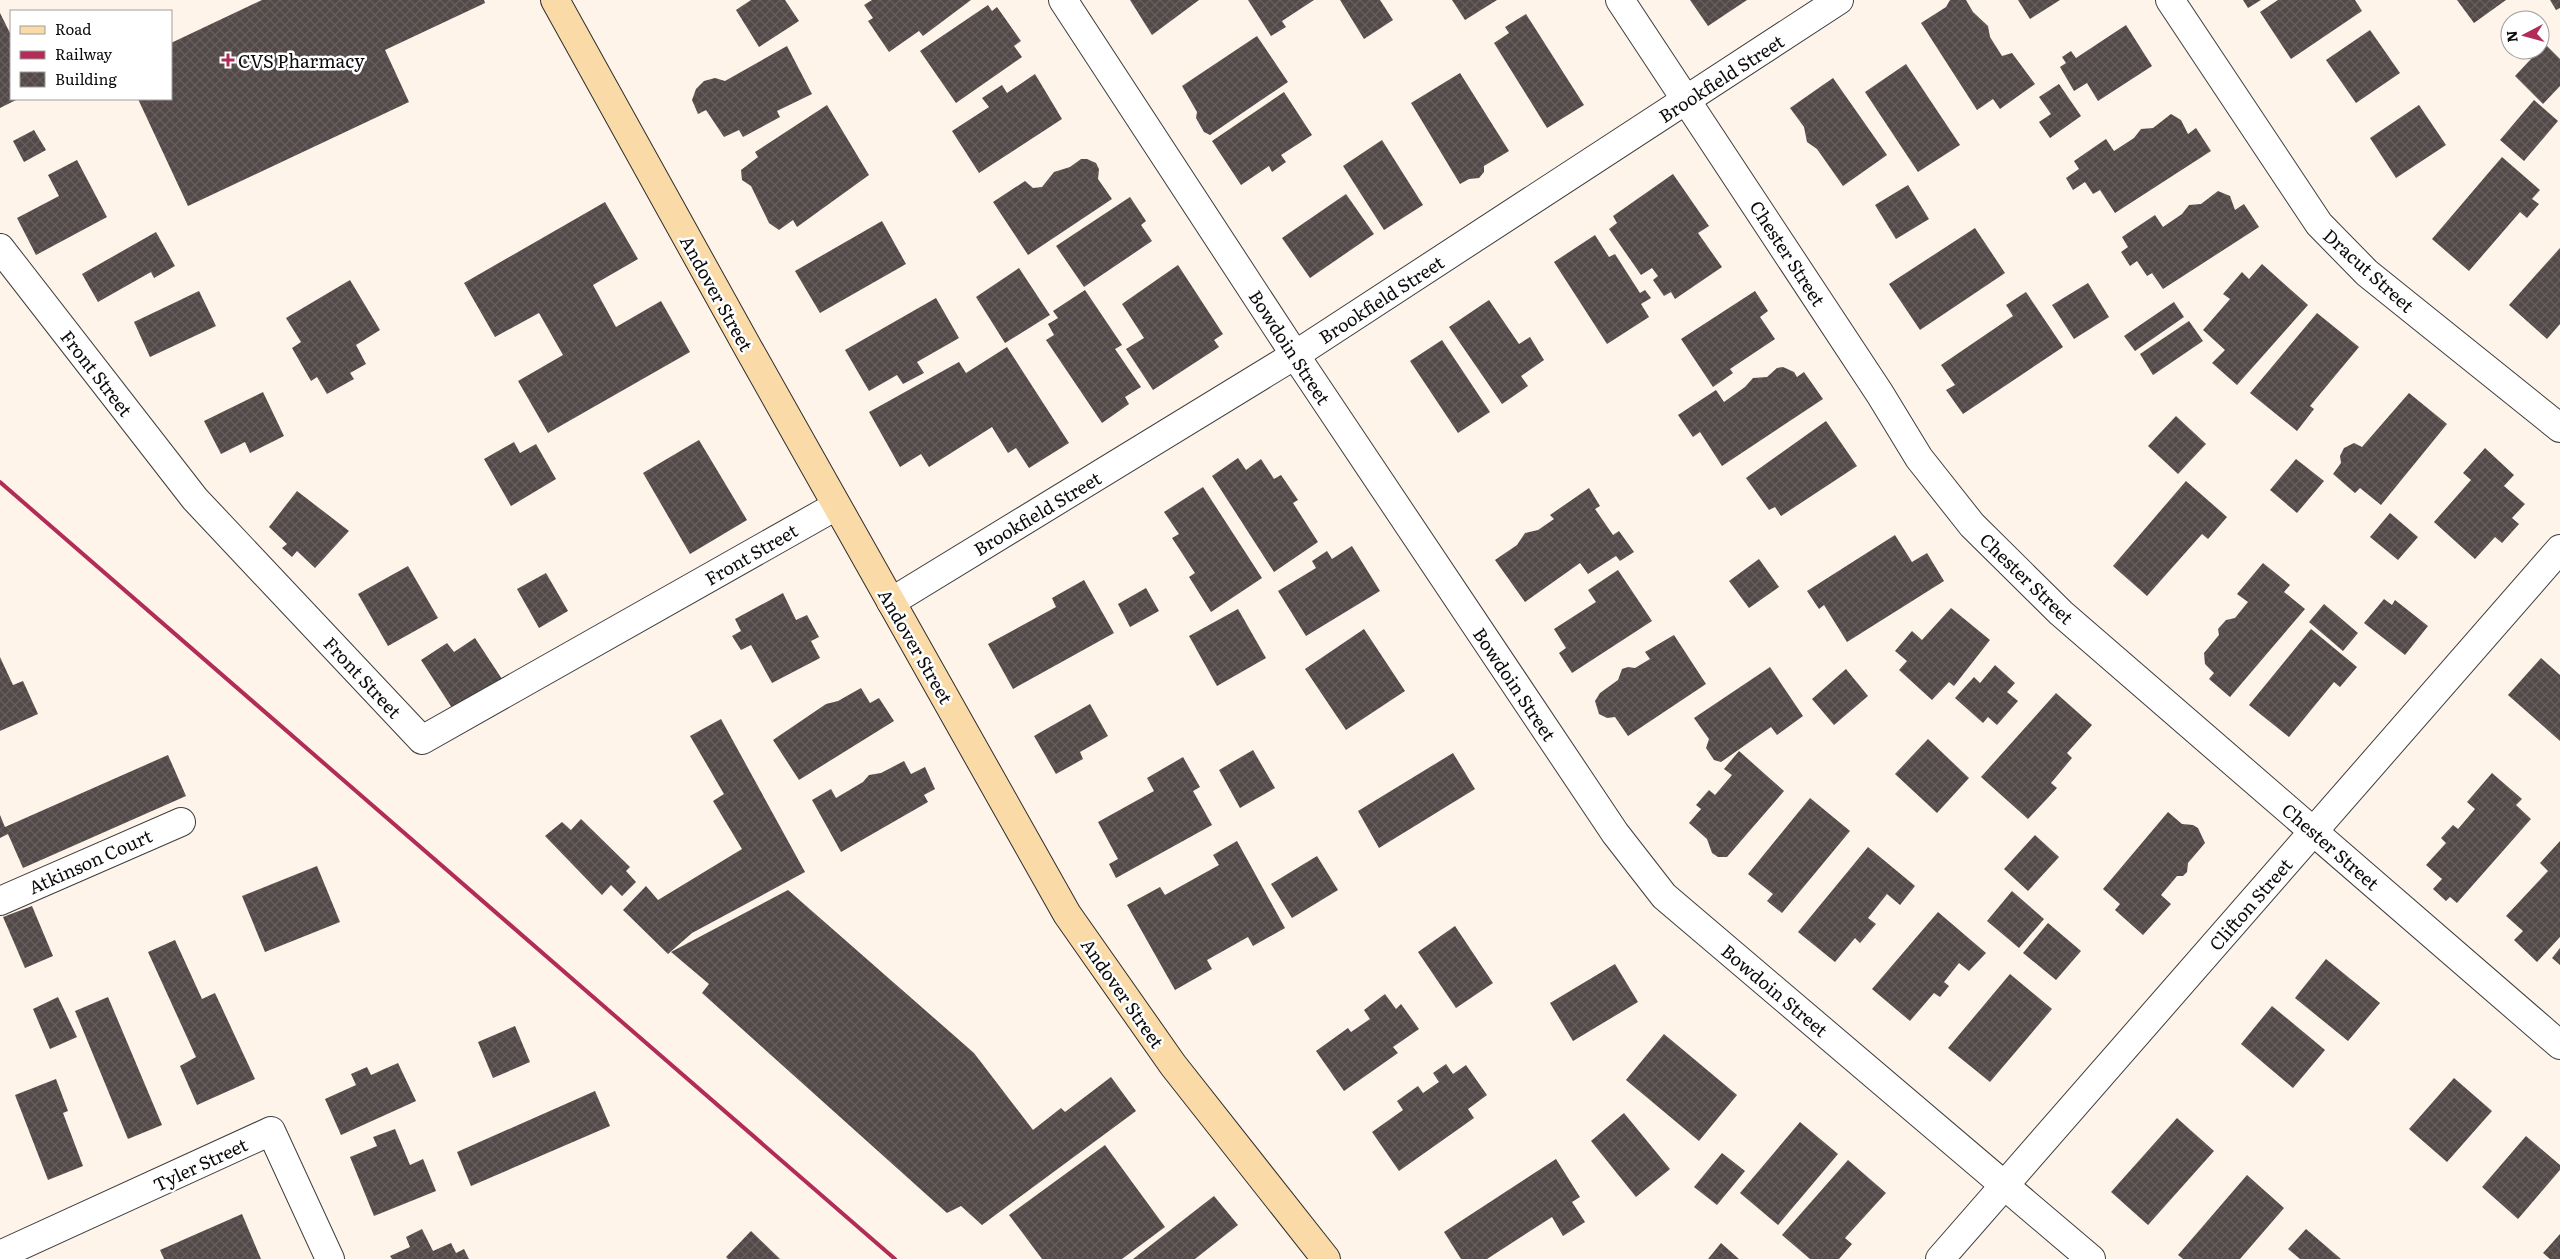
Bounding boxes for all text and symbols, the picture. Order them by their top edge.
legend [10,10,172,100]
north arrow [2500,10,2550,60]
text: Road [55,17,91,40]
street label: Brookfield Street [1653,27,1790,129]
text: N [2500,29,2522,43]
text: Railway [55,42,113,65]
place label: CVS Pharmacy [238,47,365,74]
marker: CVS Pharmacy [222,54,234,66]
text: Building [55,67,117,90]
street label: Chester Street [1744,195,1833,312]
street label: Dracut Street [2318,222,2421,319]
street label: Andover Street [674,230,760,356]
street label: Brookfield Street [1313,248,1450,350]
street label: Bowdoin Street [1243,284,1338,410]
street label: Front Street [55,324,140,423]
street label: Brookfield Street [968,464,1107,562]
street label: Front Street [700,516,803,591]
street label: Chester Street [1974,526,2080,630]
street label: Andover Street [872,583,960,709]
street label: Bowdoin Street [1467,622,1563,747]
street label: Front Street [318,630,409,724]
street label: Chester Street [2276,796,2386,896]
street label: Atkinson Court [24,821,157,900]
street label: Clifton Street [2202,851,2298,956]
street label: Andover Street [1075,933,1171,1054]
street label: Bowdoin Street [1716,937,1835,1043]
street label: Tyler Street [148,1130,252,1198]

